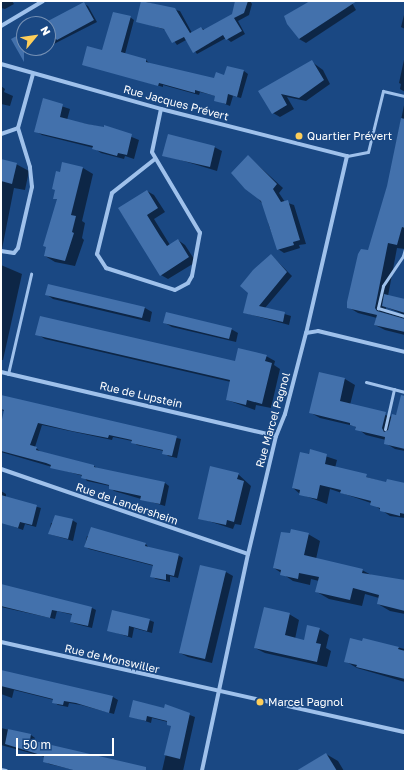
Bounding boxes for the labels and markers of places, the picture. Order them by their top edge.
place label: Quartier Prévert [307,129,392,143]
marker: Quartier Prévert [294,131,304,141]
place label: Marcel Pagnol [268,695,343,709]
marker: Marcel Pagnol [255,697,265,707]

